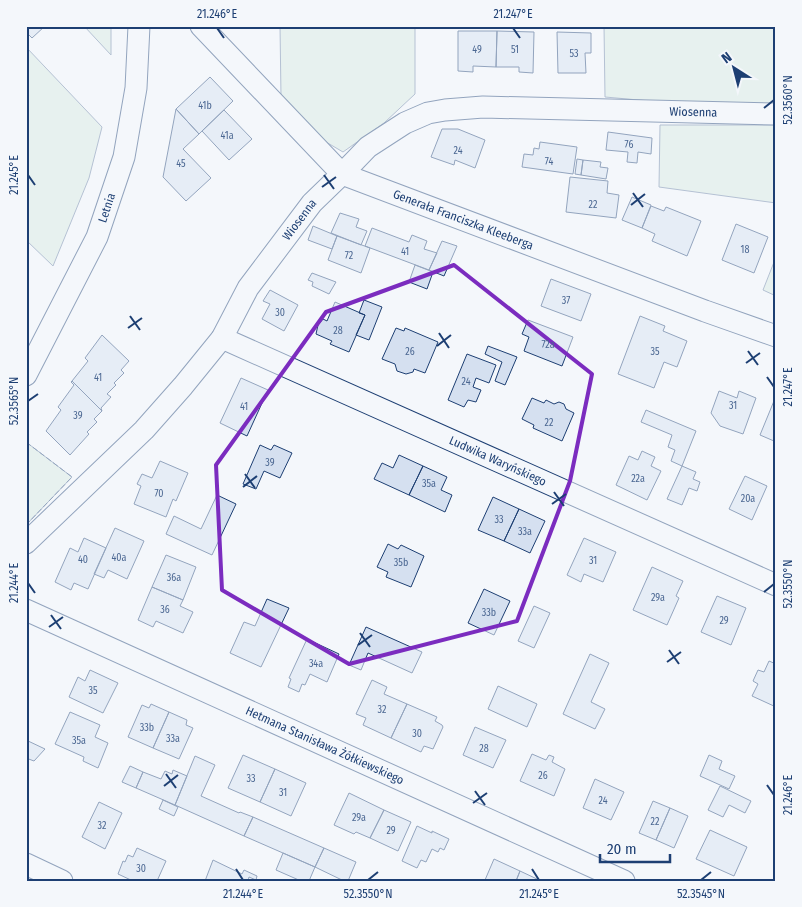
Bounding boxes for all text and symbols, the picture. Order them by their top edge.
text: 21.246°E [197,7,237,21]
text: 21.247°E [493,7,533,21]
north arrow [710,42,760,92]
house number: 49 [472,44,482,56]
house number: 51 [511,44,519,56]
house number: 53 [569,48,579,60]
text: N [718,49,735,67]
text: 52.3560°N [781,75,795,125]
house number: 41b [198,100,212,112]
street label: Wiosenna [669,104,718,120]
house number: 41a [220,130,234,142]
house number: 76 [625,139,633,151]
house number: 24 [453,145,463,157]
text: 21.245°E [7,155,21,195]
house number: 74 [545,156,553,168]
house number: 45 [176,158,186,170]
street label: Generała Franciszka Kleeberga [391,187,535,253]
street label: Letnia [95,191,118,224]
street label: Wiosenna [279,196,319,243]
house number: 22 [589,199,598,211]
house number: 18 [741,244,749,256]
house number: 41 [401,246,409,258]
house number: 72 [345,250,354,262]
house number: 37 [562,295,570,307]
house number: 30 [275,307,285,319]
house number: 28 [333,325,343,337]
house number: 72a [541,339,555,351]
house number: 26 [405,346,415,358]
house number: 35 [650,346,660,358]
text: 21.247°E [781,367,795,407]
house number: 41 [94,372,102,384]
house number: 24 [461,376,471,388]
text: 52.3565°N [7,377,21,425]
house number: 31 [729,400,737,412]
house number: 41 [240,401,248,413]
house number: 39 [73,410,83,422]
house number: 22 [545,417,554,429]
street label: Ludwika Waryńskiego [447,433,549,489]
house number: 39 [265,457,275,469]
house number: 22a [631,473,645,485]
house number: 35a [422,478,436,490]
house number: 70 [154,488,164,500]
house number: 20a [741,493,755,505]
house number: 33 [494,514,504,526]
house number: 33a [518,526,532,538]
house number: 40a [112,552,127,564]
house number: 40 [78,554,88,566]
house number: 31 [589,555,597,567]
house number: 35b [394,557,408,569]
text: 52.3550°N [781,560,795,608]
text: 21.244°E [7,563,21,603]
house number: 36a [167,572,181,584]
house number: 29a [651,592,665,604]
house number: 36 [160,604,170,616]
house number: 33b [482,607,496,619]
house number: 29 [719,615,729,627]
house number: 34a [309,658,323,670]
house number: 35 [88,685,98,697]
street label: Hetmana Stanisława Żółkiewskiego [243,703,406,787]
house number: 32 [378,704,387,716]
house number: 33b [140,722,154,734]
house number: 30 [412,728,422,740]
house number: 33a [166,733,180,745]
house number: 35a [72,735,86,747]
house number: 28 [479,743,489,755]
house number: 26 [538,770,548,782]
house number: 33 [246,773,256,785]
text: 21.246°E [781,775,795,815]
house number: 31 [279,787,287,799]
house number: 24 [598,795,608,807]
house number: 29a [352,812,366,824]
house number: 22 [651,816,660,828]
house number: 32 [98,820,107,832]
house number: 29 [386,825,396,837]
scale bar [600,832,670,864]
text: 20 m [607,840,637,858]
house number: 30 [136,863,146,875]
text: 21.244°E [223,887,263,901]
text: 52.3550°N [344,887,392,901]
text: 21.245°E [519,887,559,901]
text: 52.3545°N [677,887,725,901]

